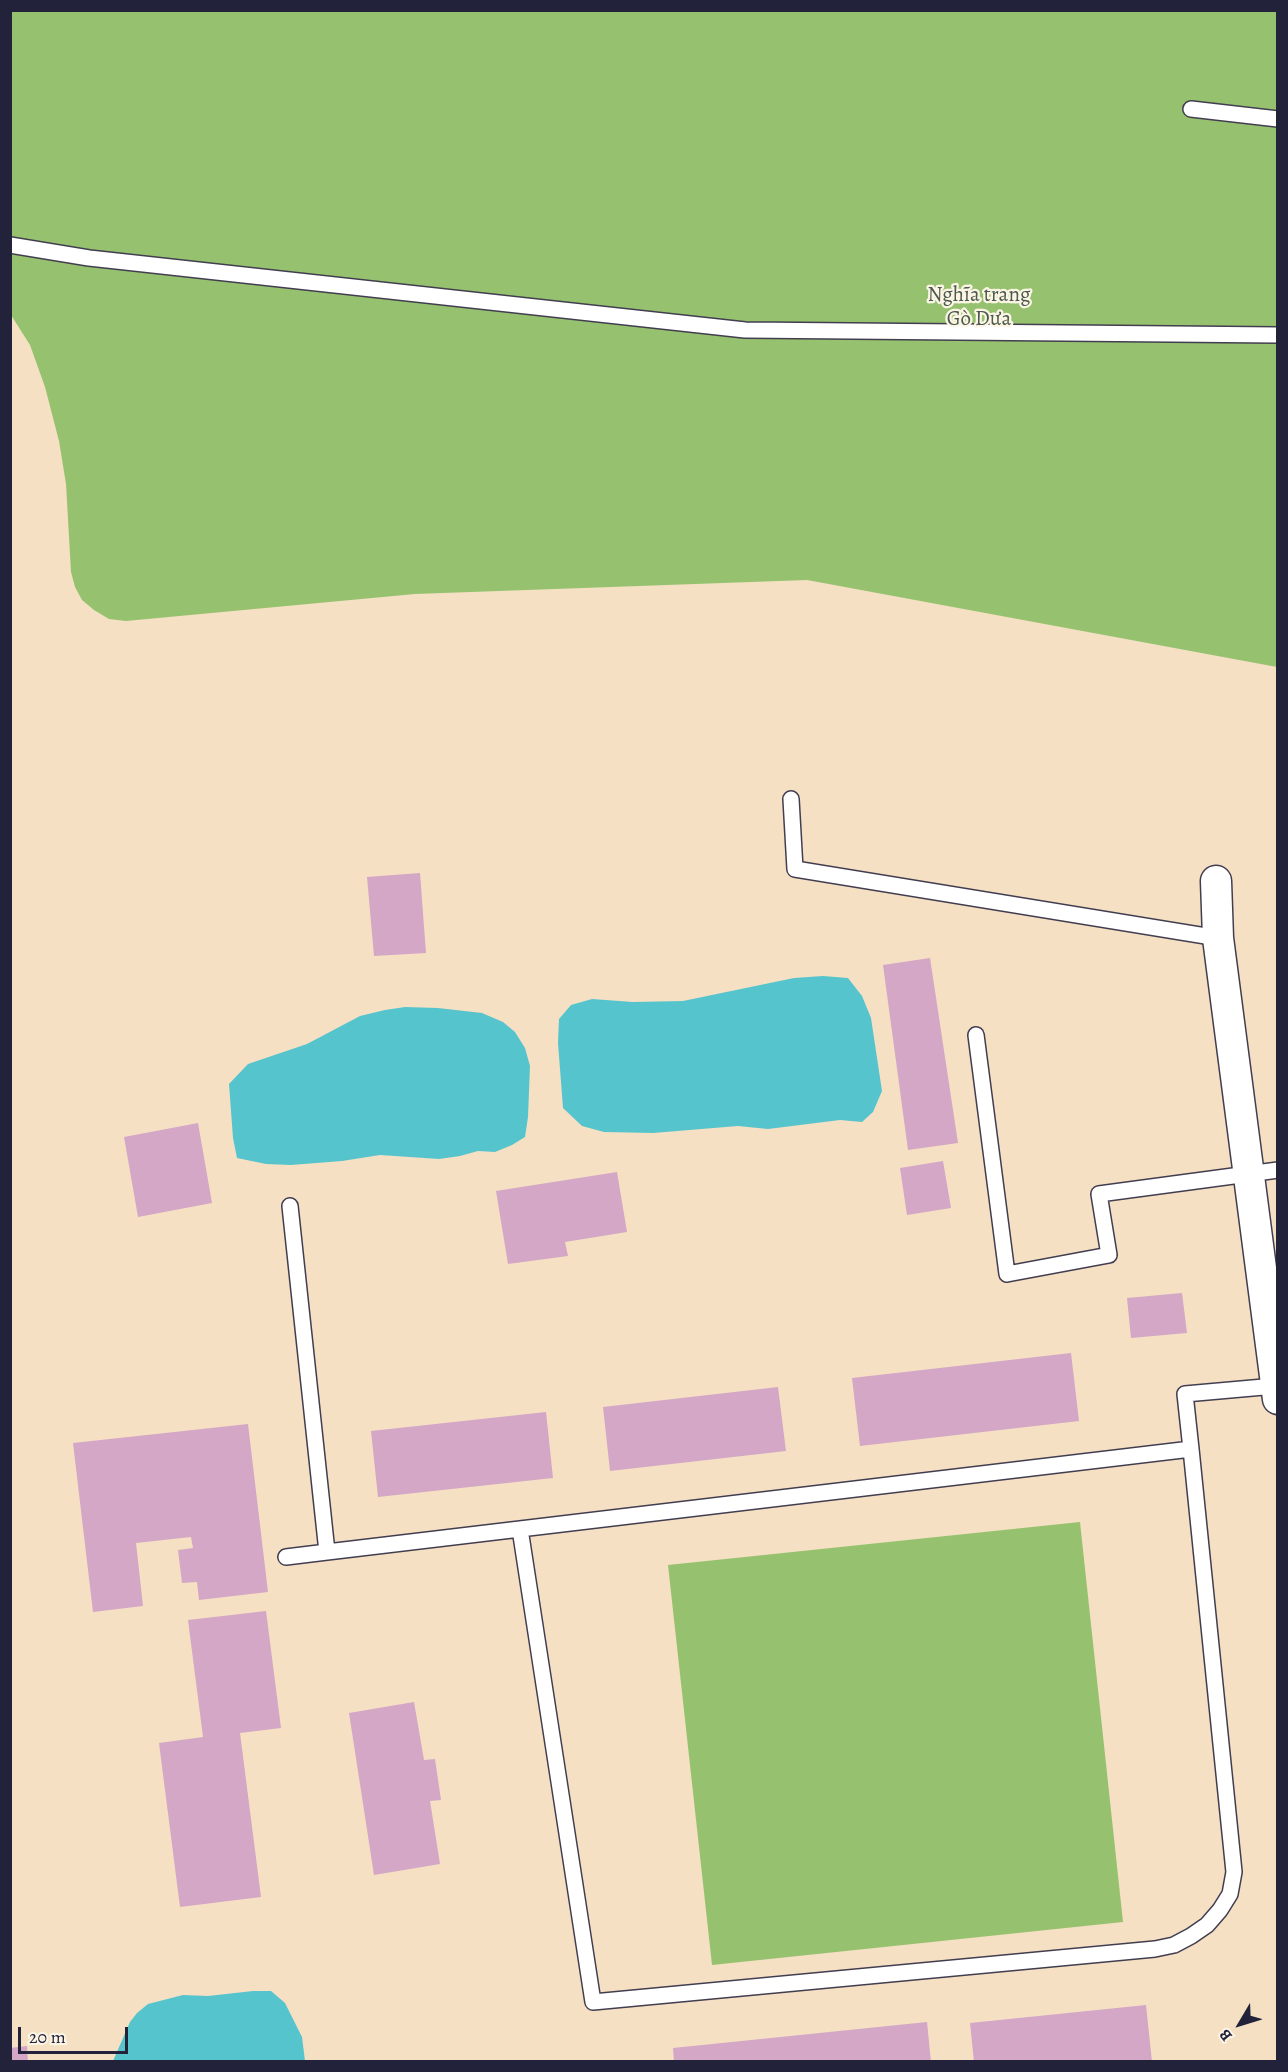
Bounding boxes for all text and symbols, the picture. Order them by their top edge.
park label: Nghĩa trang Gò Dưa [928,283,1030,333]
north arrow [1210,1994,1270,2054]
scale bar [21,2015,130,2053]
text: B [1214,2024,1238,2046]
text: 20 m [29,2025,66,2049]

